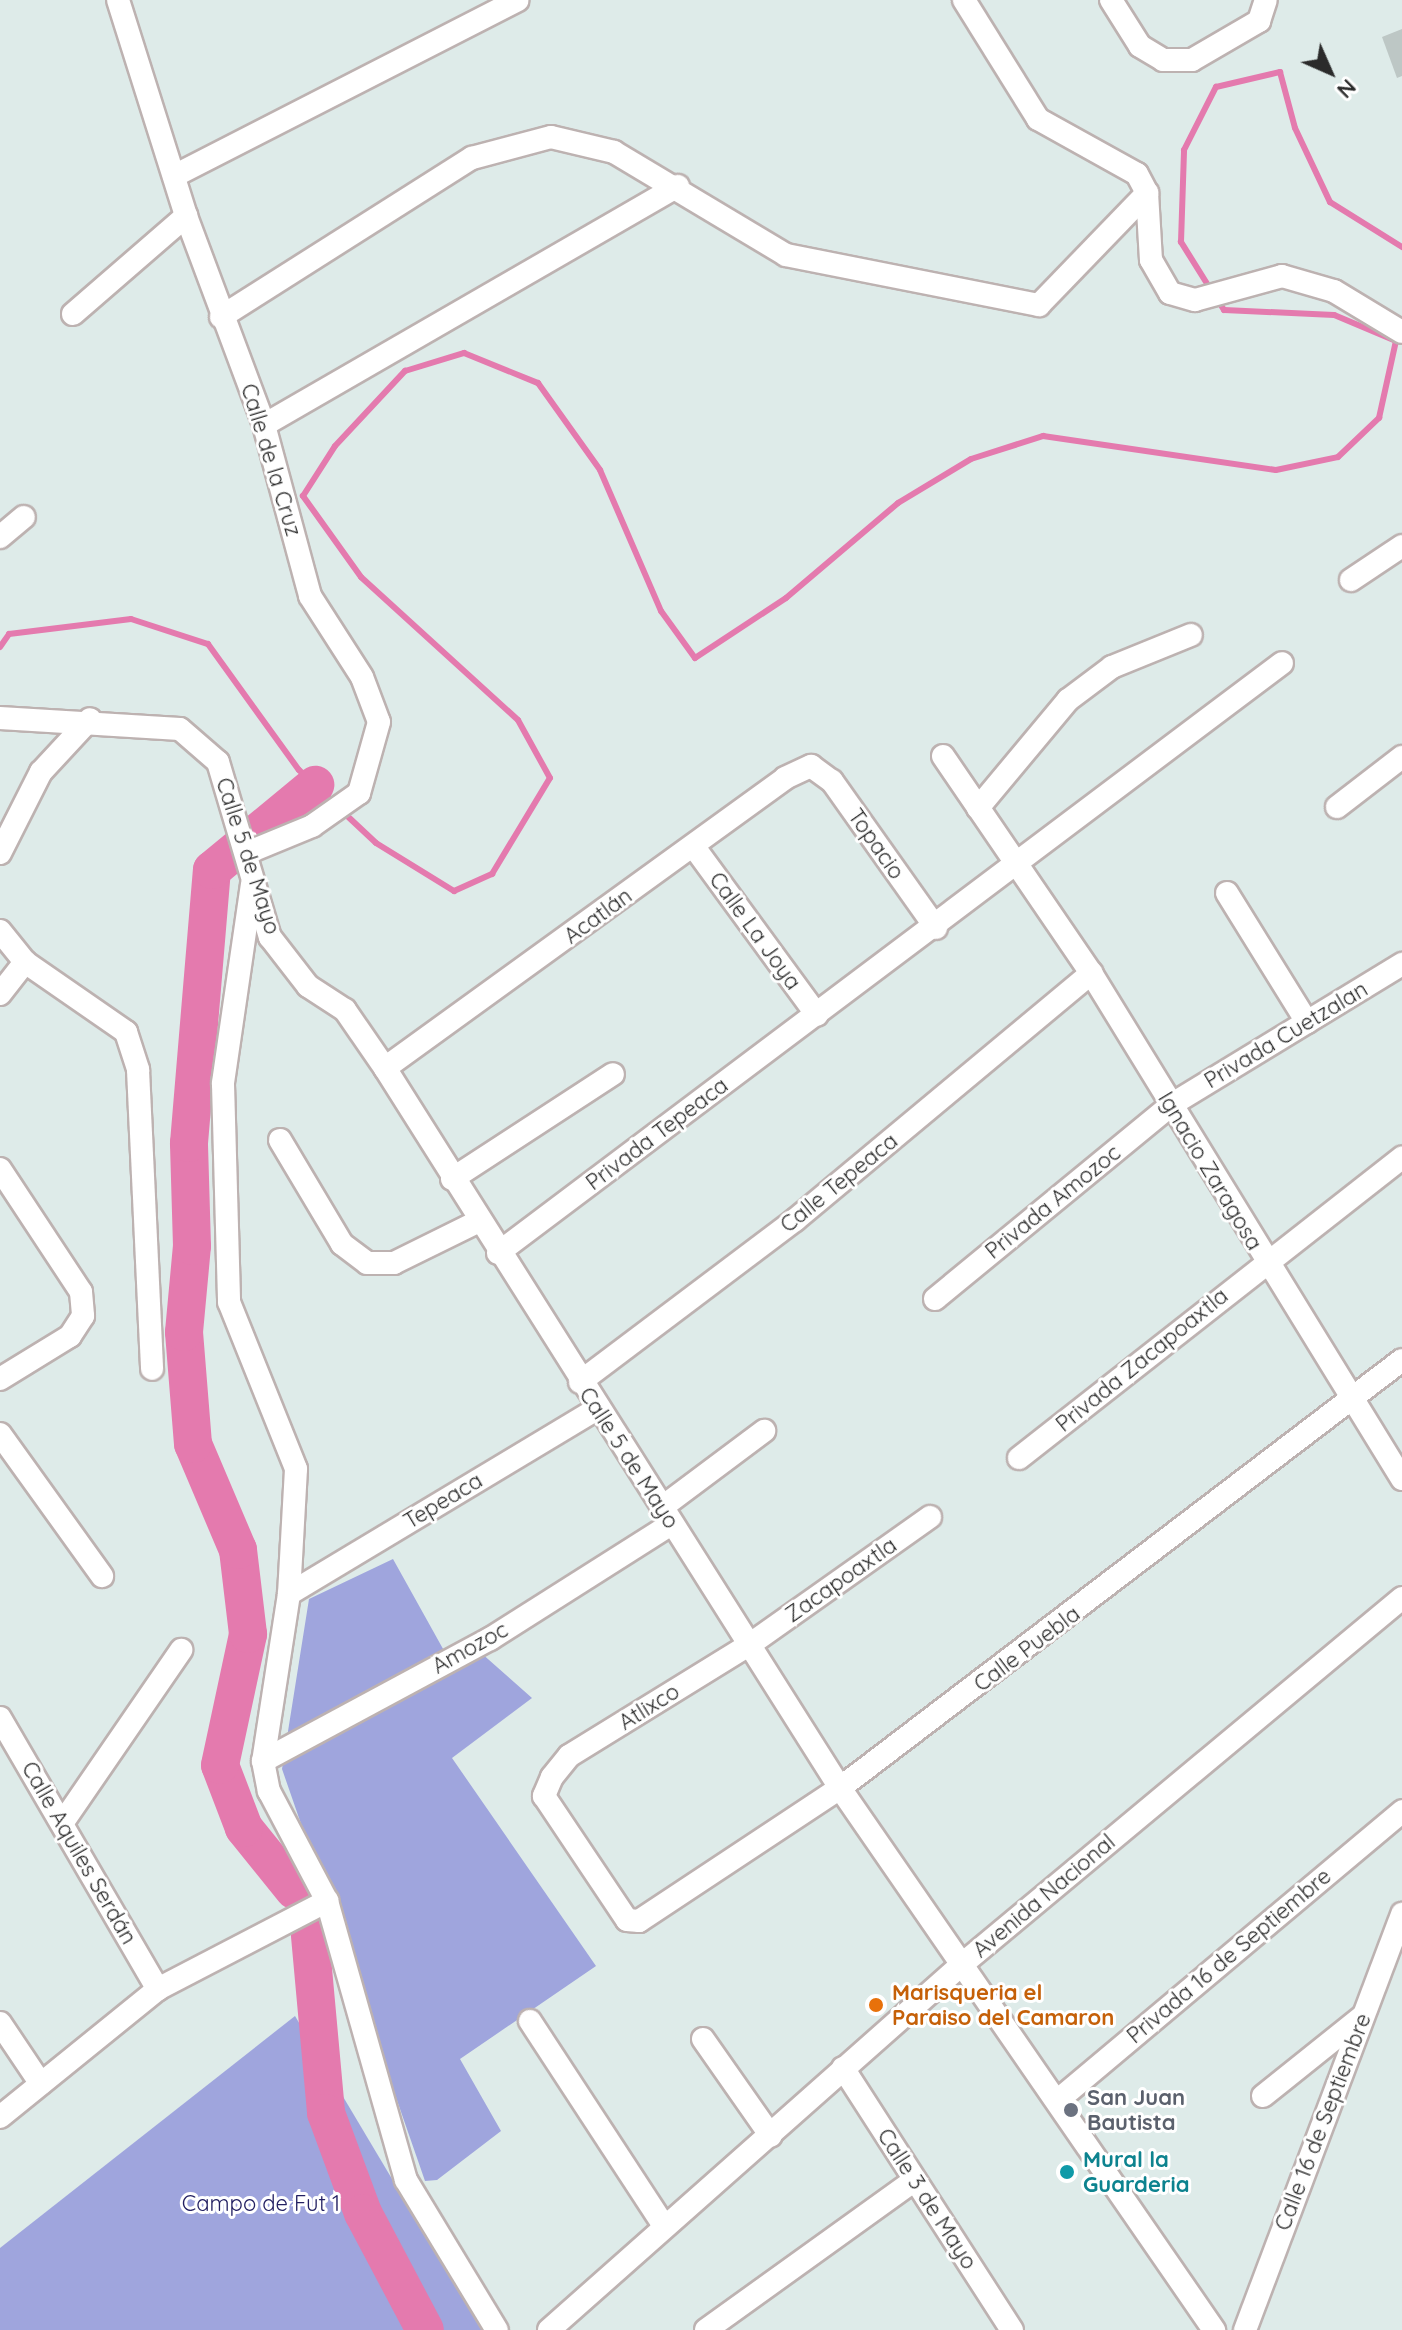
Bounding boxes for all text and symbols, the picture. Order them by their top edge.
north arrow [1290,32,1370,112]
text: N [1331,73,1363,105]
street label: Calle de la Cruz [235,381,307,539]
street label: Calle 5 de Mayo [210,774,286,938]
street label: Topacio [842,804,910,884]
street label: Calle La Joya [704,867,806,995]
street label: Acatlán [559,883,637,949]
street label: Privada Cuetzalan [1200,976,1372,1094]
street label: Privada Tepeaca [581,1072,733,1196]
street label: Ignacio Zaragosa [1152,1087,1268,1255]
street label: Calle Tepeaca [775,1128,903,1238]
street label: Privada Amozoc [980,1139,1126,1265]
street label: Privada Zacapoaxtla [1051,1283,1233,1437]
street label: Calle 5 de Mayo [574,1382,684,1534]
street label: Tepeaca [399,1467,487,1535]
street label: Zacapoaxtla [780,1532,902,1628]
street label: Calle Puebla [969,1601,1085,1697]
street label: Amozoc [428,1616,512,1680]
street label: Atlixco [614,1678,684,1736]
street label: Calle Aquiles Serdán [16,1757,142,1949]
street label: Avenida Nacional [968,1829,1120,1963]
street label: Privada 16 de Septiembre [1122,1863,1336,2049]
place label: Marisqueria el Paraiso del Camaron [892,1979,1114,2030]
marker: Marisqueria el Paraiso del Camaron [867,1996,885,2014]
street label: Calle 16 de Septiembre [1269,2010,1377,2234]
place label: San Juan Bautista [1087,2084,1185,2136]
marker: San Juan Bautista [1062,2101,1080,2119]
street label: Calle 3 de Mayo [872,2124,982,2274]
place label: Mural la Guarderia [1083,2146,1189,2198]
marker: Mural la Guarderia [1058,2163,1076,2181]
park label: Campo de Fut 1 [182,2191,340,2217]

